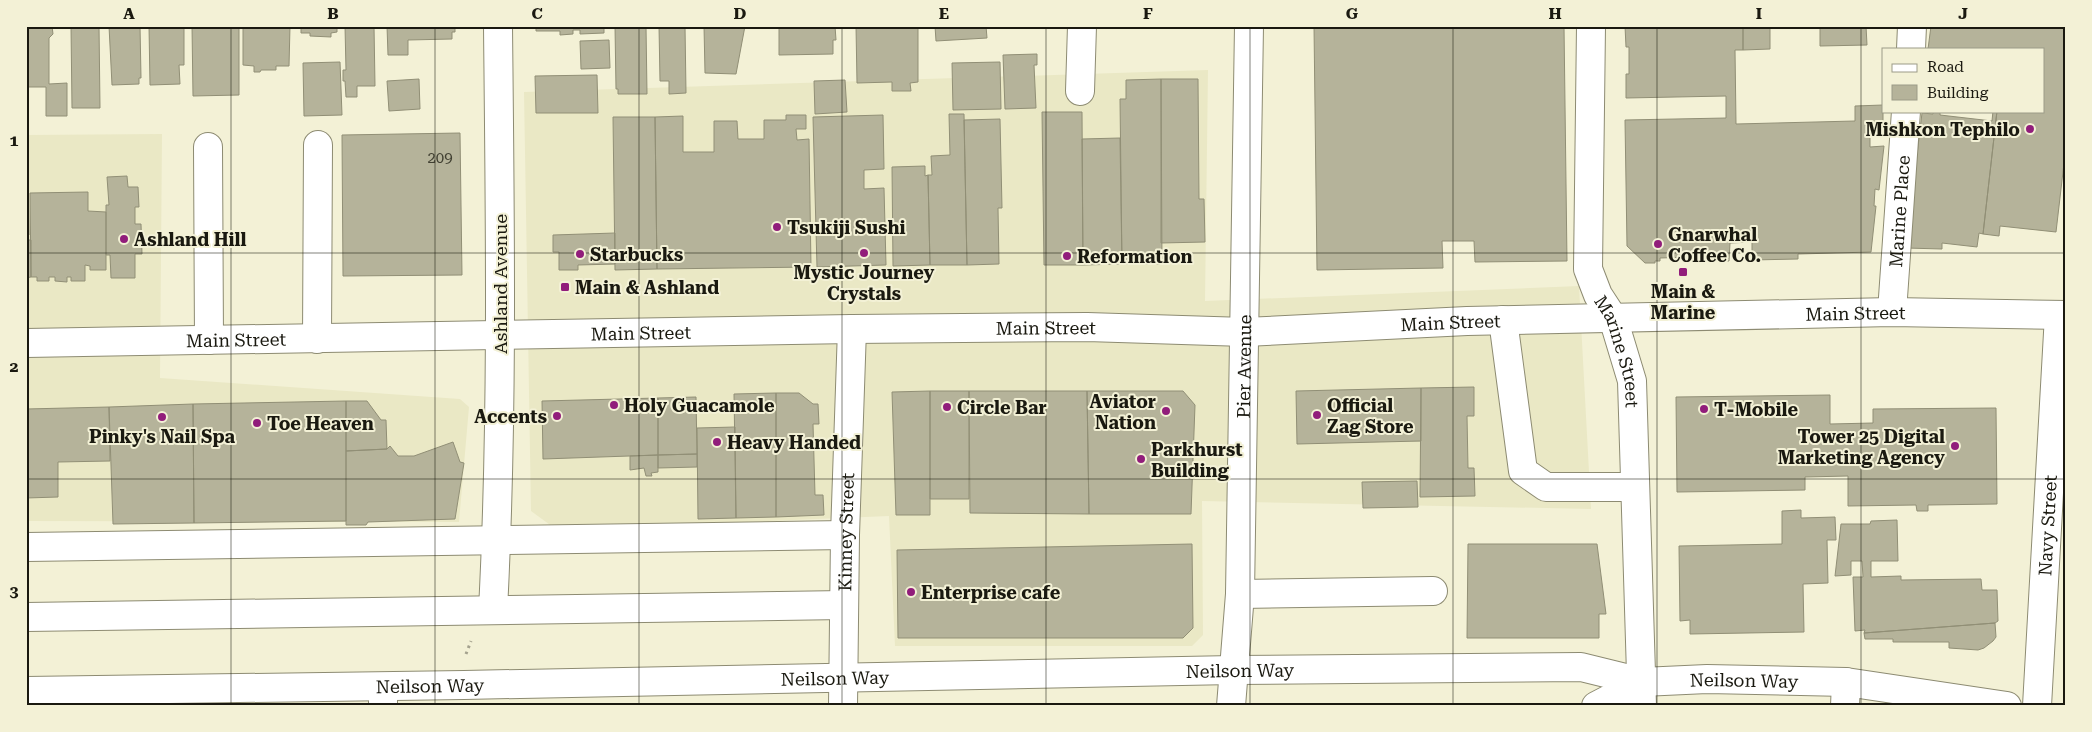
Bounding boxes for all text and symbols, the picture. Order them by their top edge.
text: A [123,4,135,23]
text: B [327,4,339,23]
text: C [531,4,543,23]
text: D [734,4,747,23]
text: E [939,4,949,23]
text: F [1143,4,1153,23]
text: G [1346,4,1359,23]
text: H [1548,4,1562,23]
text: I [1756,4,1762,23]
text: J [1958,4,1968,23]
legend [1882,48,2044,112]
text: Road [1927,58,1964,76]
text: Building [1927,84,1989,102]
place label: Mishkon Tephilo [1865,119,2020,140]
marker: Mishkon Tephilo [2024,123,2036,135]
text: 1 [10,131,19,150]
house number: 209 [427,149,453,167]
street label: Marine Place [1885,154,1913,268]
street label: Ashland Avenue [490,214,511,354]
place label: Tsukiji Sushi [787,217,906,238]
marker: Tsukiji Sushi [771,221,783,233]
place label: Gnarwhal Coffee Co. [1668,224,1761,266]
place label: Ashland Hill [134,229,246,250]
marker: Ashland Hill [118,233,130,245]
marker: Gnarwhal Coffee Co. [1652,238,1664,250]
place label: Starbucks [590,244,683,265]
place label: Reformation [1077,246,1193,267]
marker: Mystic Journey Crystals [858,247,870,259]
marker: Starbucks [574,248,586,260]
marker: Reformation [1061,250,1073,262]
place label: Mystic Journey Crystals [794,262,935,304]
marker: Main & Marine [1677,266,1689,278]
place label: Main & Ashland [575,277,719,298]
marker: Main & Ashland [559,281,571,293]
place label: Main & Marine [1651,281,1716,323]
street label: Marine Street [1590,291,1643,408]
street label: Main Street [1805,301,1906,324]
street label: Main Street [1400,310,1501,335]
street label: Pier Avenue [1232,314,1255,418]
street label: Main Street [996,316,1097,338]
street label: Main Street [591,321,692,344]
street label: Main Street [186,328,287,351]
text: 2 [10,357,19,376]
place label: Aviator Nation [1090,391,1156,433]
place label: Holy Guacamole [624,395,775,416]
place label: Official Zag Store [1327,395,1414,437]
place label: Circle Bar [957,397,1047,418]
marker: Holy Guacamole [608,399,620,411]
place label: T-Mobile [1714,399,1798,420]
marker: Circle Bar [941,401,953,413]
marker: T-Mobile [1698,403,1710,415]
marker: Aviator Nation [1160,405,1172,417]
place label: Accents [474,406,547,427]
marker: Official Zag Store [1311,409,1323,421]
marker: Accents [551,410,563,422]
marker: Pinky's Nail Spa [156,411,168,423]
place label: Toe Heaven [267,413,374,434]
marker: Toe Heaven [251,417,263,429]
place label: Pinky's Nail Spa [89,426,235,447]
place label: Tower 25 Digital Marketing Agency [1778,426,1945,468]
place label: Heavy Handed [727,432,861,453]
marker: Heavy Handed [711,436,723,448]
place label: Parkhurst Building [1151,439,1243,481]
marker: Tower 25 Digital Marketing Agency [1949,440,1961,452]
marker: Parkhurst Building [1135,453,1147,465]
street label: Kinney Street [834,472,858,591]
street label: Navy Street [2034,474,2061,576]
text: 3 [10,582,19,601]
place label: Enterprise cafe [921,582,1061,603]
marker: Enterprise cafe [905,586,917,598]
street label: Neilson Way [1185,659,1295,681]
street label: Neilson Way [780,666,890,689]
street label: Neilson Way [1689,668,1799,691]
street label: Neilson Way [376,674,485,697]

